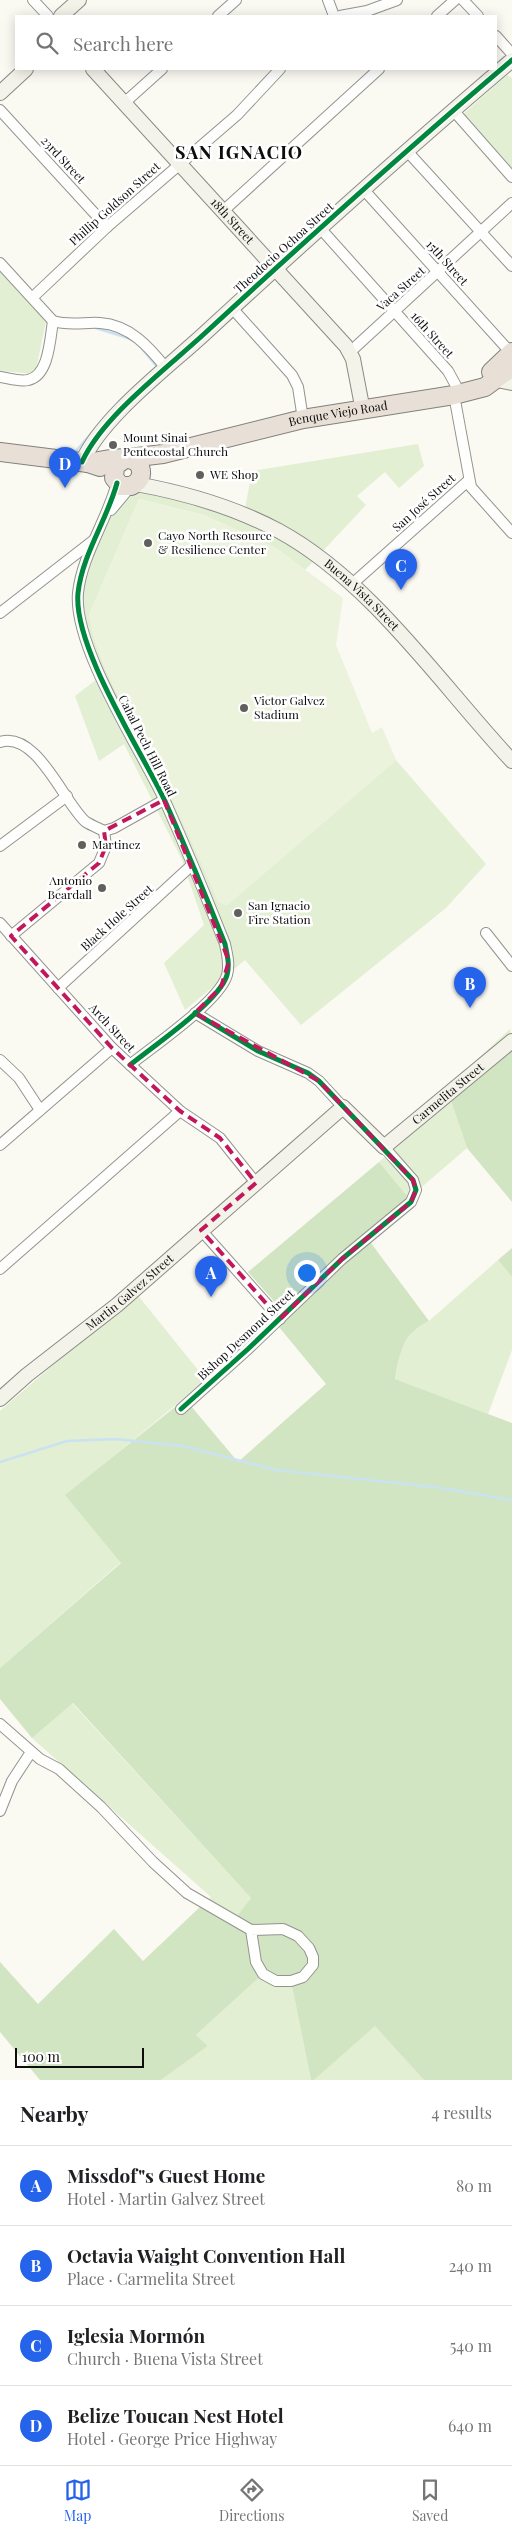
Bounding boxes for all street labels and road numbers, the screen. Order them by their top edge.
street label: 23rd Street [38,132,90,187]
street label: Phillip Goldson Street [65,158,164,248]
street label: 18th Street [207,194,258,248]
street label: Theodocio Ochoa Street [230,198,337,296]
street label: 15th Street [423,236,473,289]
street label: Vaca Street [372,262,428,315]
street label: 16th Street [408,308,458,361]
street label: Benque Viejo Road [287,397,389,429]
street label: San José Street [388,469,459,535]
street label: Buena Vista Street [321,555,404,634]
street label: Cahal Pech Hill Road [115,692,181,799]
street label: Black Hole Street [77,880,156,954]
street label: Arch Street [85,999,140,1056]
street label: Carmelita Street [408,1058,487,1128]
street label: Martin Galvez Street [82,1250,177,1333]
street label: Bishop Desmond Street [194,1285,298,1383]

